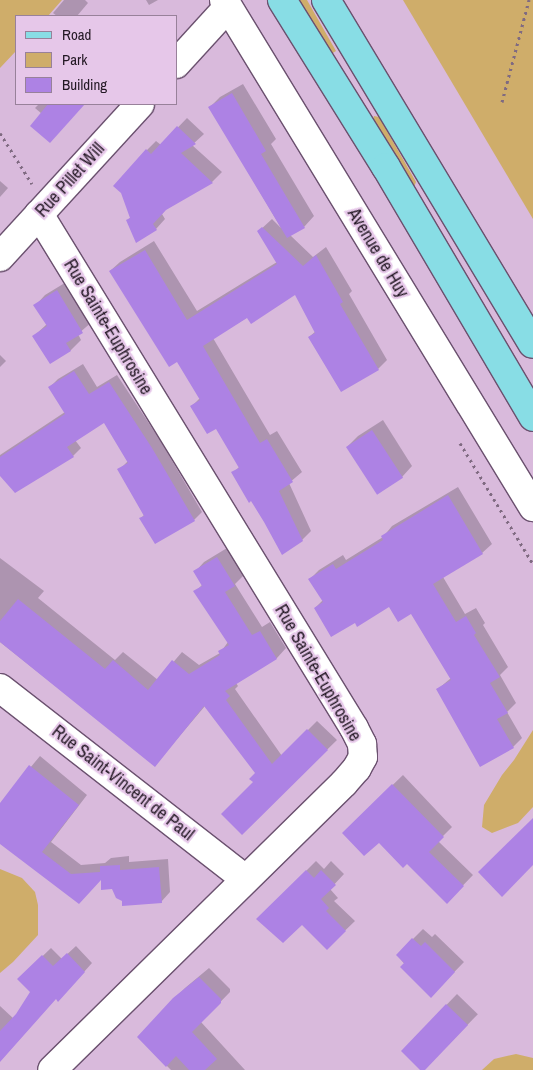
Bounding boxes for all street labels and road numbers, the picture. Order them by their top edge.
street label: Rue Pillet Will [31,138,109,222]
street label: Avenue de Huy [343,204,413,302]
street label: Rue Sainte-Euphrosine [59,255,157,399]
street label: Rue Sainte-Euphrosine [270,601,366,745]
street label: Rue Saint-Vincent de Paul [48,721,198,845]

